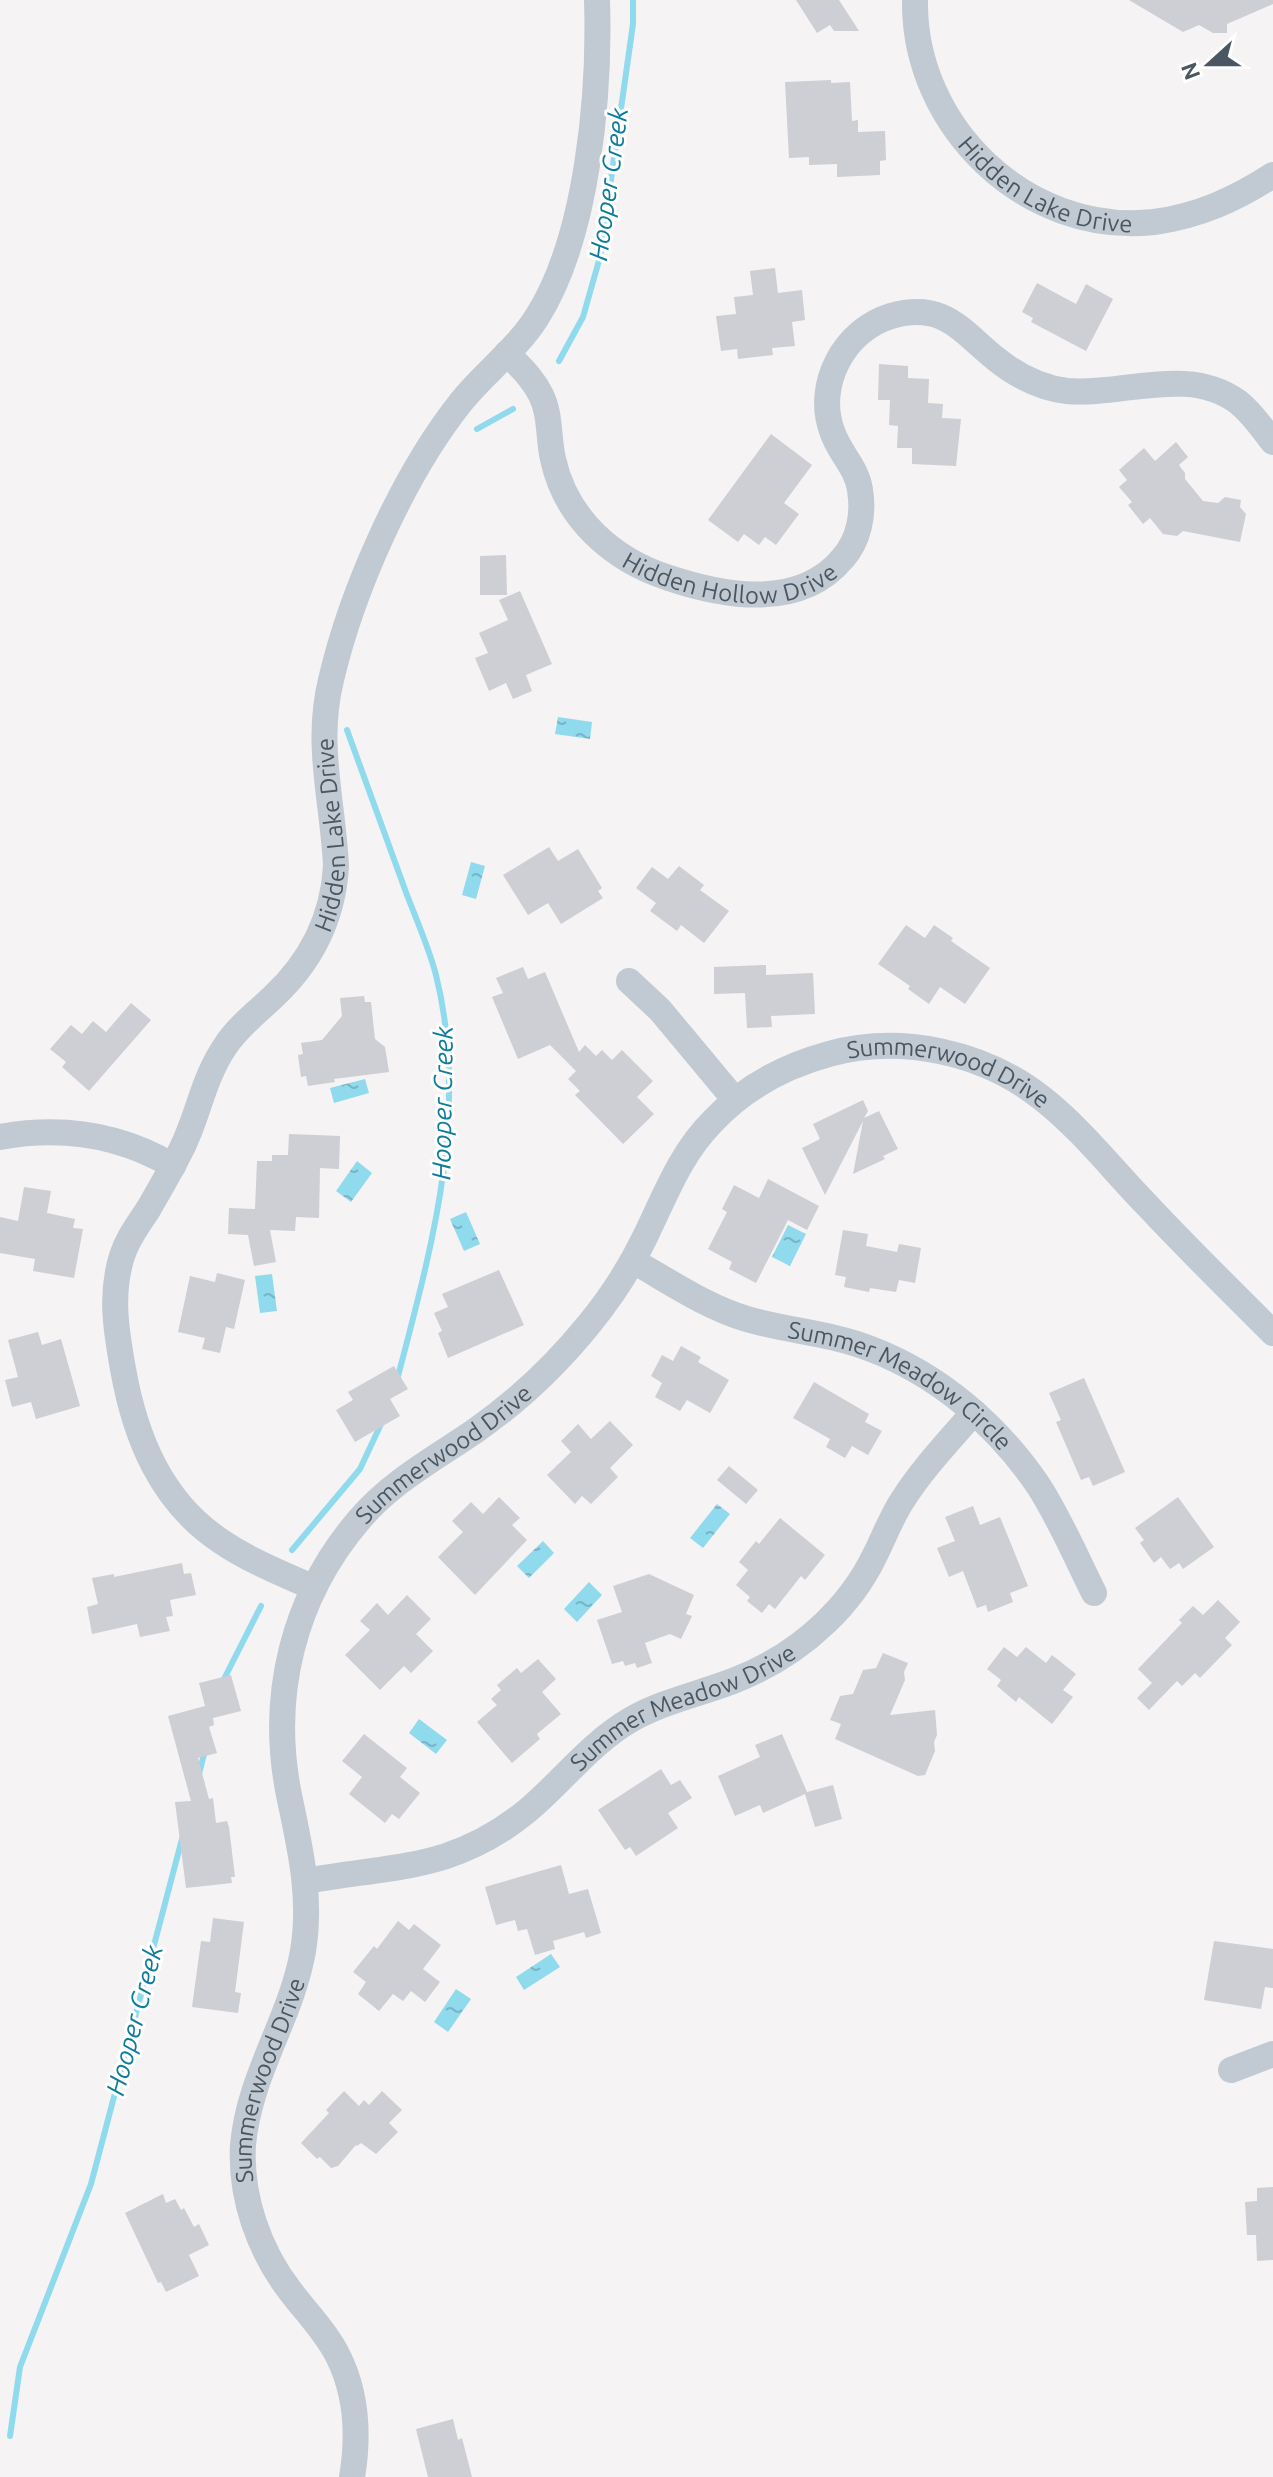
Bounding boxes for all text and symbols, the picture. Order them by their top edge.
north arrow [1169,24,1249,104]
text: N [1175,59,1204,83]
water label: Hooper Creek [583,105,633,262]
street label: Hidden Lake Drive [953,131,1133,237]
street label: Hidden Hollow Drive [617,538,839,574]
text: Hidden Hollow Drive [618,546,842,608]
street label: Hidden Lake Drive [309,738,350,935]
water label: Hooper Creek [426,1025,458,1180]
street label: Summerwood Drive [845,1032,1056,1113]
street label: Summer Meadow Circle [786,1315,1018,1455]
street label: Summerwood Drive [349,1379,537,1528]
street label: Summer Meadow Drive [564,1638,800,1776]
water label: Hooper Creek [100,1941,168,2098]
street label: Summerwood Drive [229,1974,309,2184]

